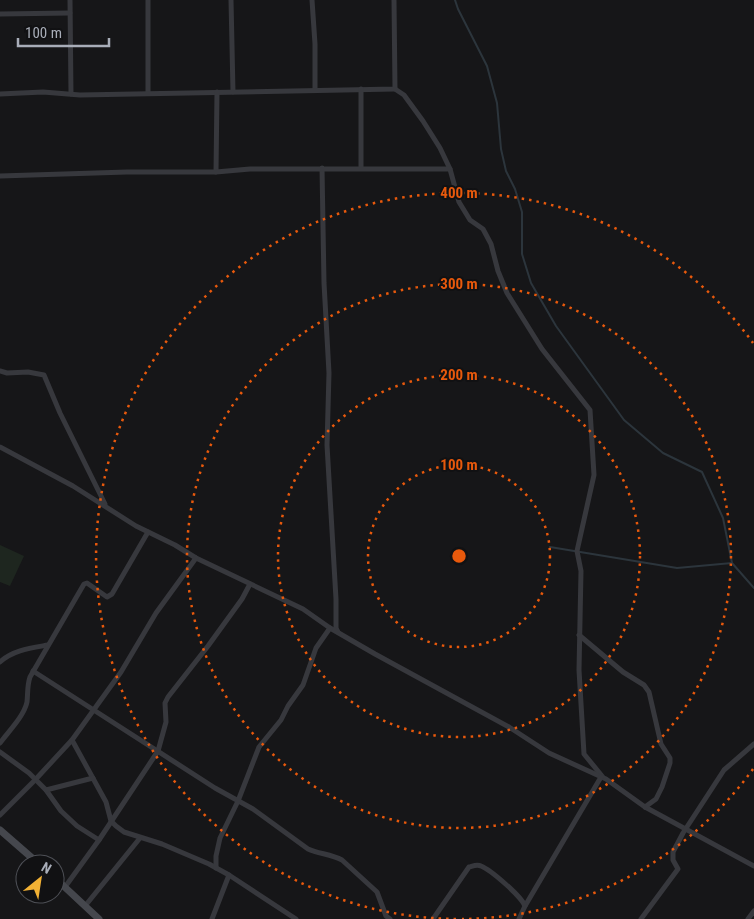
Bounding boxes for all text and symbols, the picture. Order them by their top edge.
scale bar [18,15,109,47]
text: 100 m [25,24,62,42]
text: 400 m [440,184,478,202]
text: 300 m [440,275,478,293]
text: 200 m [440,366,478,384]
text: 100 m [440,456,478,474]
centre of rings [450,547,468,565]
north arrow [15,854,65,904]
text: N [39,859,54,877]

